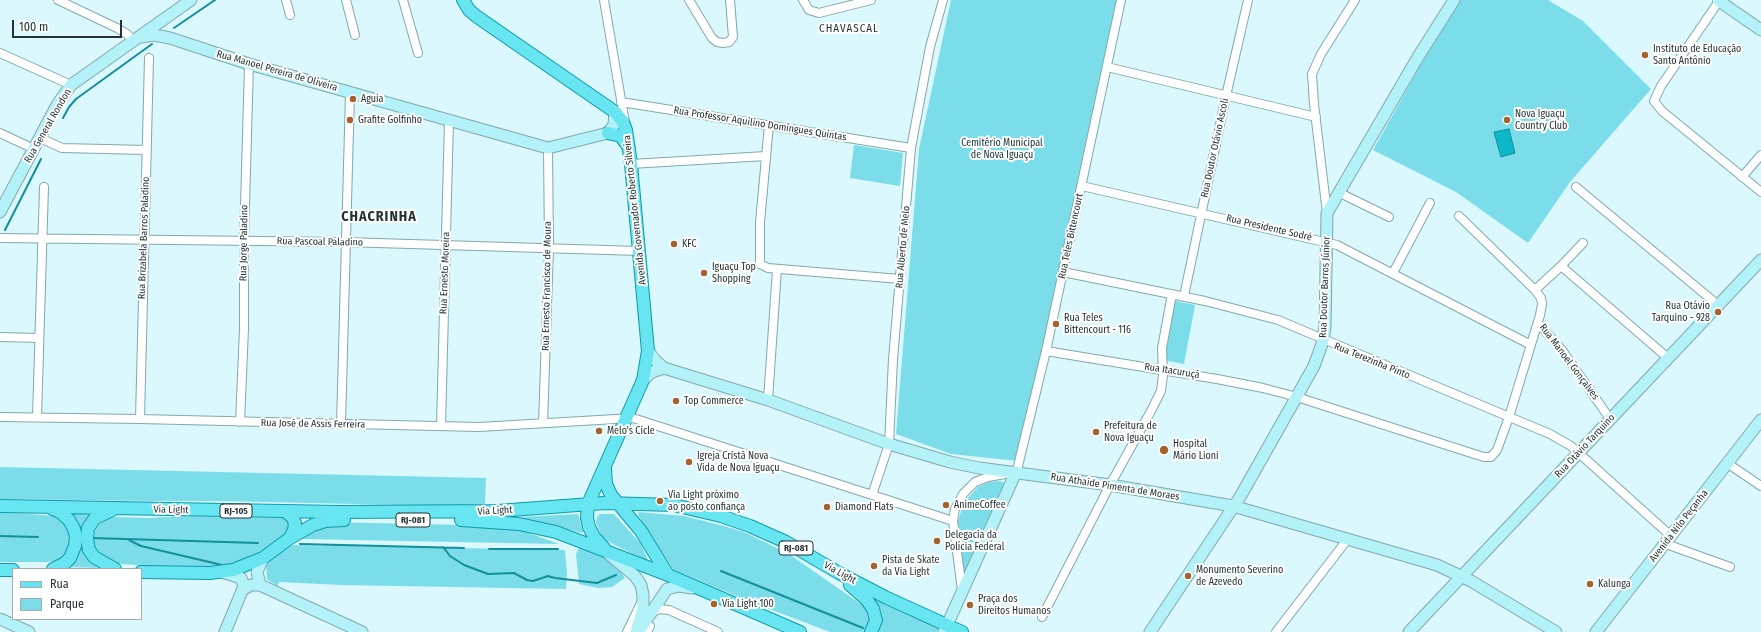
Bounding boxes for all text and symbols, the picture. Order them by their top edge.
scale bar [14,12,124,38]
text: 100 m [19,20,48,34]
district label: CHAVASCAL [819,22,879,36]
place label: Instituto de Educação Santo Antônio [1653,43,1741,66]
street label: Rua Manoel Pereira de Oliveira [215,48,339,94]
marker: Instituto de Educação Santo Antônio [1640,50,1650,60]
street label: Rua General Rondon [22,87,74,165]
place label: Aguia [361,93,384,105]
marker: Aguia [348,94,358,104]
street label: Rua Doutor Otávio Ascoli [1199,97,1231,199]
street label: Rua Professor Aquilino Domingues Quintas [673,104,847,144]
place label: Nova Iguaçu Country Club [1515,108,1567,132]
place label: Grafite Golfinho [358,114,422,126]
marker: Grafite Golfinho [345,115,355,125]
marker: Nova Iguaçu Country Club [1502,115,1512,125]
street label: Avenida Governador Roberto Silveira [621,135,649,285]
park label: Cemitério Municipal de Nova Iguaçu [961,137,1043,160]
street label: Rua Brizabela Barros Paladino [136,177,152,299]
street label: Rua Teles Bittencourt [1056,192,1086,280]
street label: Rua Jorge Paladino [237,205,251,281]
street label: Rua Alberto de Melo [893,205,913,289]
district label: CHACRINHA [341,209,417,225]
street label: Rua Presidente Sodré [1225,212,1313,244]
street label: Rua Ernesto Francisco de Moura [540,221,554,351]
street label: Rua Ernesto Moreira [438,232,452,314]
street label: Rua Pascoal Paladino [277,235,363,249]
street label: Rua Doutor Barros Júnior [1317,236,1333,338]
place label: KFC [682,238,697,250]
marker: KFC [669,239,679,249]
place label: Iguaçu Top Shopping [712,261,756,284]
marker: Iguaçu Top Shopping [699,268,709,278]
place label: Rua Otávio Tarquino - 928 [1652,300,1710,324]
marker: Rua Otávio Tarquino - 928 [1713,307,1723,317]
place label: Rua Teles Bittencourt - 116 [1064,312,1131,336]
marker: Rua Teles Bittencourt - 116 [1051,319,1061,329]
street label: Rua Manoel Gonçalves [1537,322,1601,402]
street label: Rua Terezinha Pinto [1332,340,1412,382]
street label: Rua Itacuruçá [1143,361,1201,381]
place label: Top Commerce [684,395,744,407]
marker: Top Commerce [671,396,681,406]
street label: Rua Otávio Tarquino [1552,412,1618,480]
street label: Rua José de Assis Ferreira [261,417,365,431]
place label: Prefeitura de Nova Iguaçu [1104,420,1157,444]
place label: Melo's Cicle [607,425,655,437]
marker: Melo's Cicle [594,426,604,436]
marker: Prefeitura de Nova Iguaçu [1091,427,1101,437]
place label: Hospital Mário Lioni [1173,438,1219,462]
marker: Hospital Mário Lioni [1158,444,1170,456]
place label: Igreja Cristã Nova Vida de Nova Iguaçu [697,450,779,474]
marker: Igreja Cristã Nova Vida de Nova Iguaçu [684,457,694,467]
street label: Rua Athaíde Pimenta de Moraes [1050,471,1180,503]
street label: Avenida Nilo Peçanha [1647,488,1711,564]
place label: Via Light próximo ao posto confiança [668,489,745,512]
marker: Via Light próximo ao posto confiança [655,496,665,506]
place label: AnimeCoffee [954,499,1006,511]
marker: AnimeCoffee [941,500,951,510]
place label: Diamond Flats [835,501,893,513]
marker: Diamond Flats [822,502,832,512]
street label: Via Light [153,504,189,516]
road number: RJ-105 [220,504,252,518]
street label: Via Light [477,504,513,518]
road number: RJ-081 [396,513,430,527]
place label: Delegacia da Polícia Federal [945,529,1004,552]
marker: Delegacia da Polícia Federal [932,536,942,546]
road number: RJ-081 [779,541,813,555]
place label: Pista de Skate da Via Light [882,554,940,578]
street label: Via Light [822,559,858,587]
marker: Pista de Skate da Via Light [869,561,879,571]
place label: Monumento Severino de Azevedo [1196,564,1283,588]
legend [12,568,142,620]
marker: Monumento Severino de Azevedo [1183,571,1193,581]
text: Rua [50,577,69,591]
place label: Kalunga [1598,578,1631,590]
marker: Kalunga [1585,579,1595,589]
place label: Praça dos Direitos Humanos [978,593,1051,616]
text: Parque [50,597,84,611]
place label: Via Light 100 [722,598,774,610]
marker: Via Light 100 [709,599,719,609]
marker: Praça dos Direitos Humanos [965,600,975,610]

